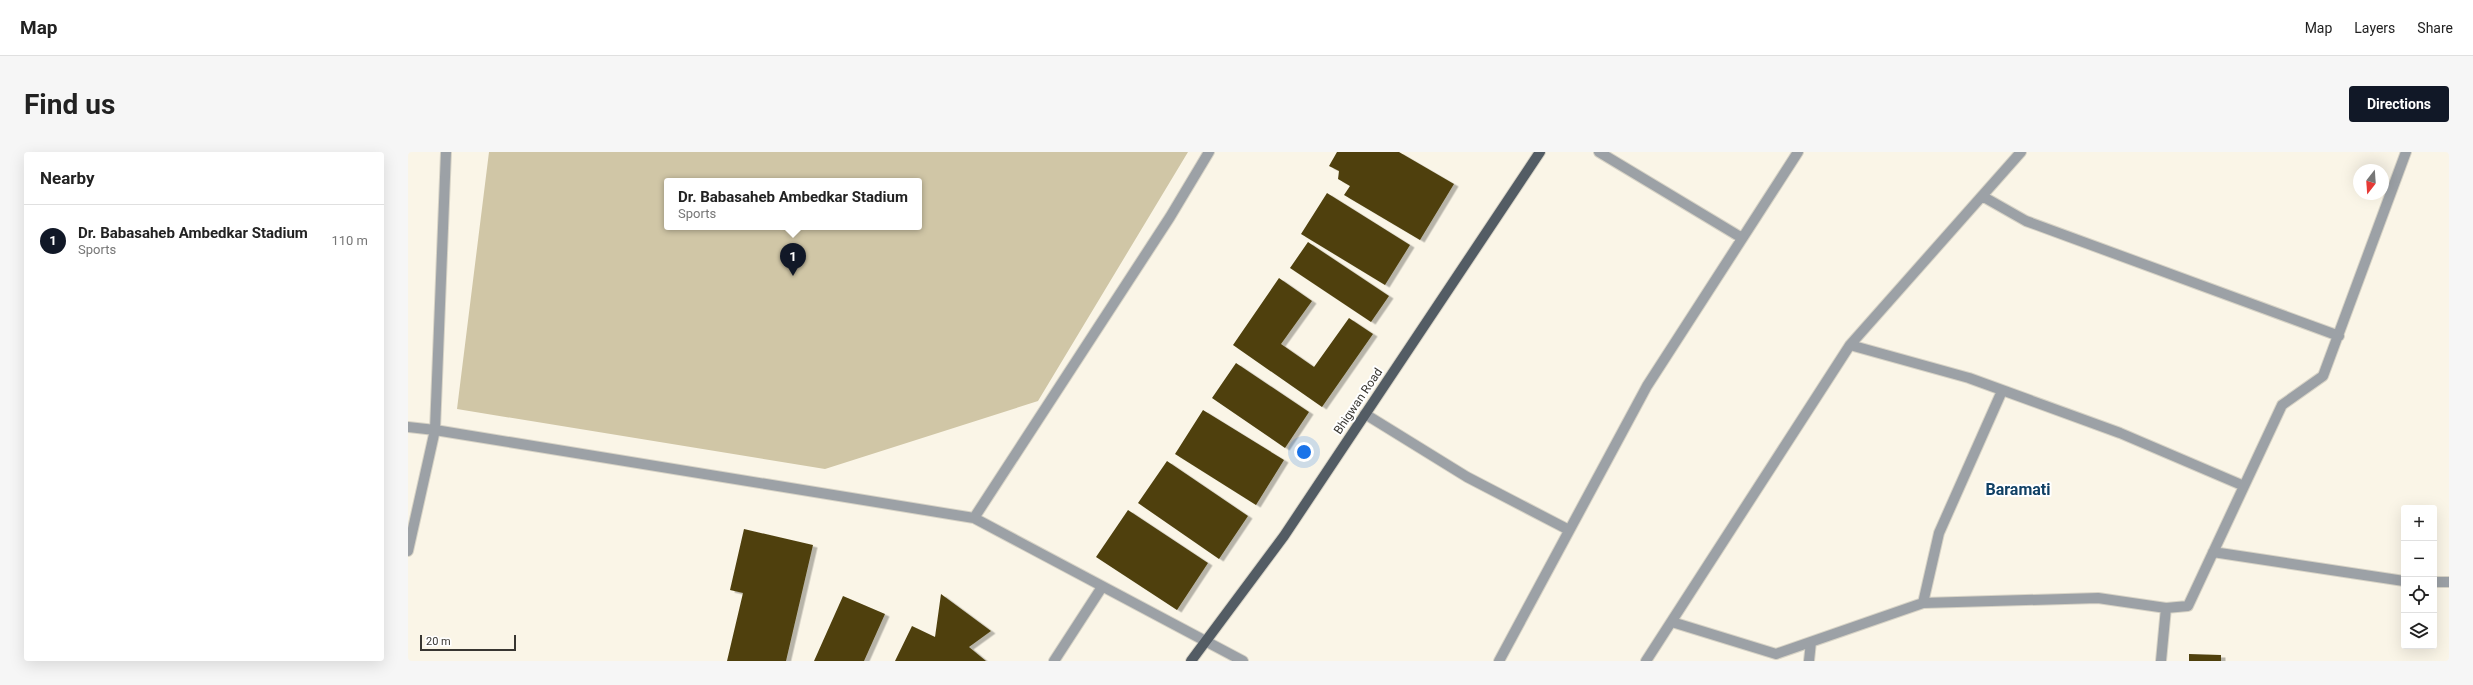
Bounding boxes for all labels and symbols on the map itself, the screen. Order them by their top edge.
north arrow [2353,164,2389,200]
pin: 1 [780,243,806,276]
street label: Bhigwan Road [1331,365,1385,437]
your location [1294,442,1314,462]
district label: Baramati [1985,480,2051,499]
scale bar [420,633,516,652]

